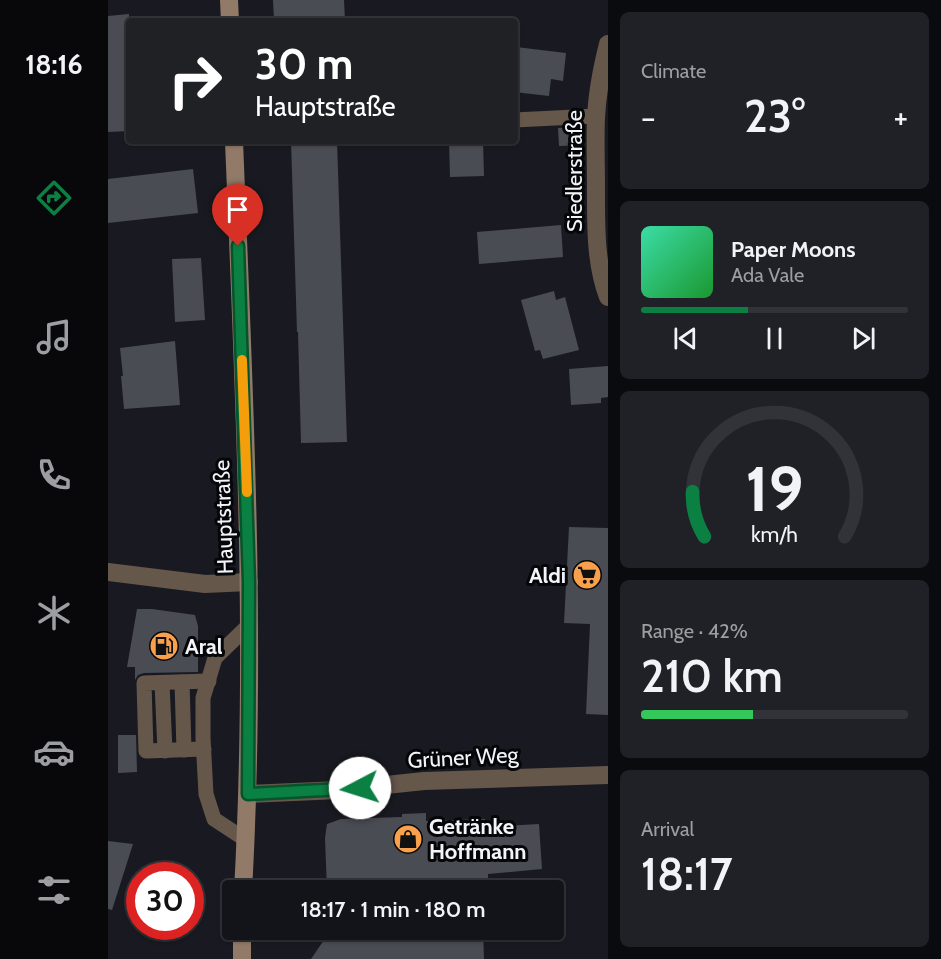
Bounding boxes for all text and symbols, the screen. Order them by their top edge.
text: 30 m [255,38,353,90]
icon: right [156,42,234,120]
text: 18:16 [25,48,83,81]
text: Climate [641,59,706,83]
text: 23° [744,89,805,143]
text: Hauptstraße [255,90,396,123]
text: − [641,97,656,137]
text: + [893,97,908,137]
street label: Siedlerstraße [561,110,588,232]
icon: directions [33,177,75,219]
pin [212,184,263,246]
icon: arrive [221,193,254,226]
text: Paper Moons [731,236,855,263]
text: Ada Vale [731,263,804,287]
icon: music [33,316,75,358]
icon: previous [669,322,702,355]
icon: pause [758,322,791,355]
icon: next [847,322,880,355]
text: 19 [745,451,804,527]
icon: phone [33,454,75,496]
street label: Hauptstraße [208,459,239,575]
text: km/h [751,521,798,547]
supermarket icon: Aldi [571,559,603,591]
place label: Aldi [529,562,566,589]
icon: climate [33,592,75,634]
text: Range · 42% [641,619,748,643]
fuel station icon: Aral [148,630,180,662]
place label: Aral [185,633,223,660]
text: 210 km [641,649,783,703]
icon: car [33,731,75,773]
street label: Grüner Weg [407,741,520,774]
position arrow [328,756,392,820]
place label: Getränke Hoffmann [429,813,526,865]
text: Arrival [641,817,694,841]
shop icon: Getränke Hoffmann [392,823,424,855]
text: 18:17 [641,847,733,901]
speed limit sign: 30 [126,862,204,940]
icon: filters [33,869,75,911]
text: 18:17 · 1 min · 180 m [301,896,485,923]

